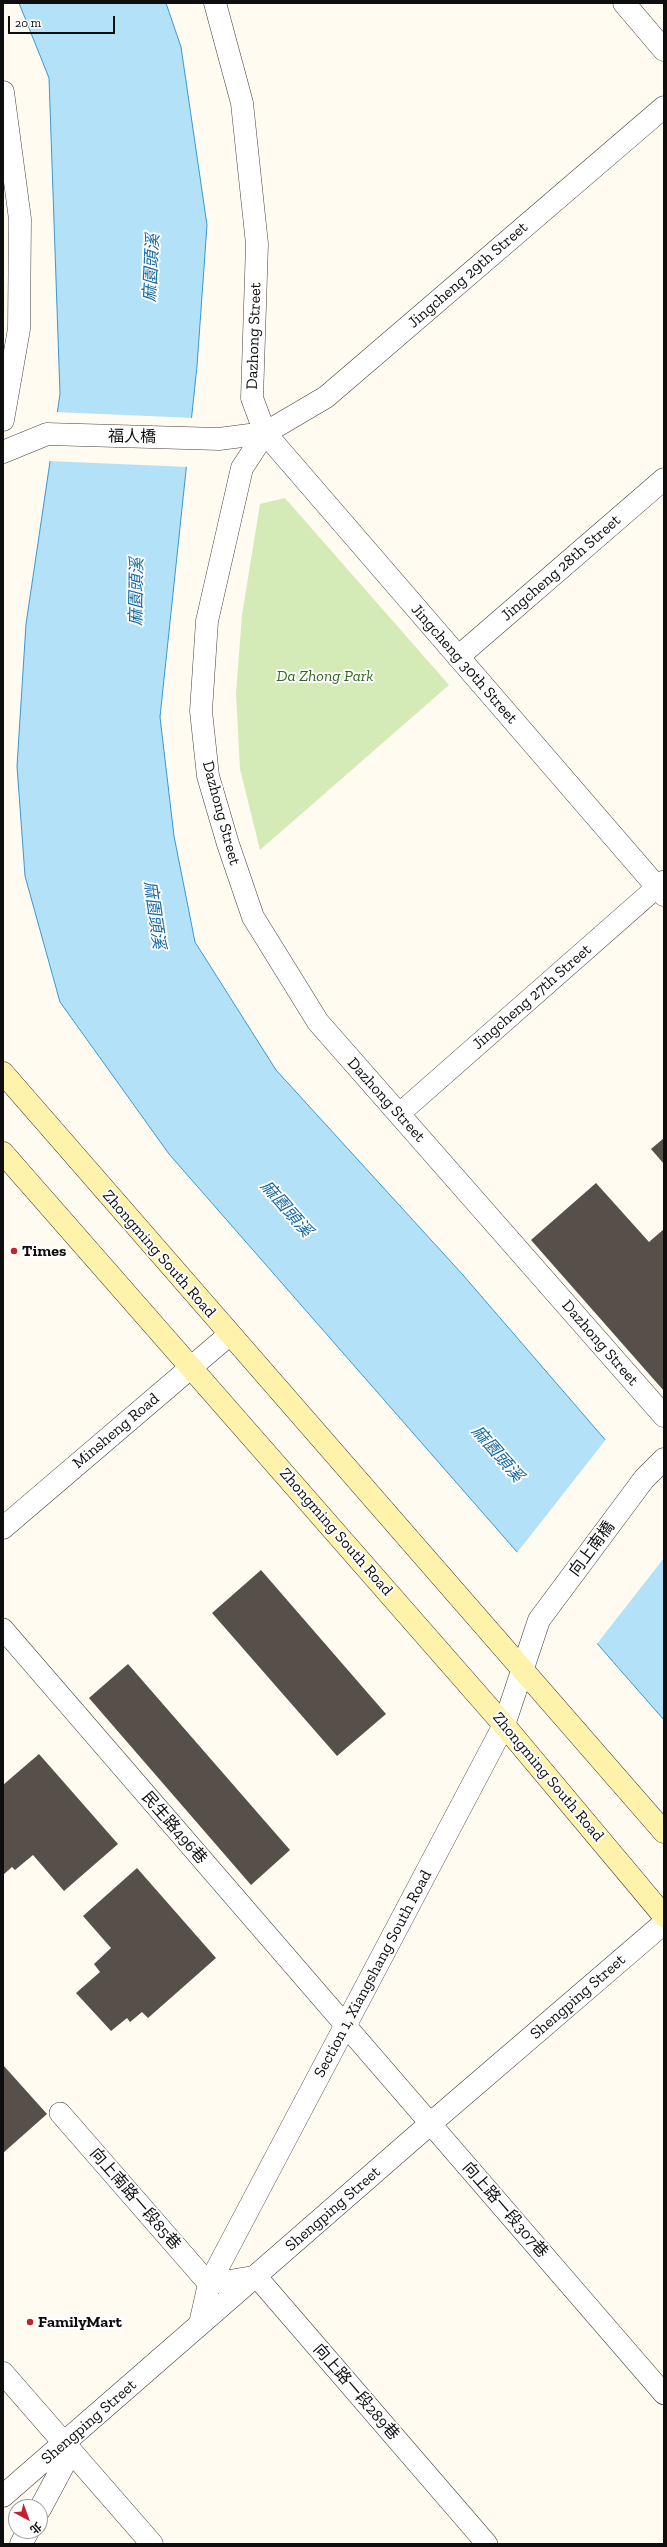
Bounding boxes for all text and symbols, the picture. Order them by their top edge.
scale bar [10,8,117,34]
text: 20 m [15,16,41,30]
street label: Jingcheng 29th Street [404,218,532,332]
water label: 麻園頭溪 [140,234,164,302]
street label: Dazhong Street [243,282,265,390]
street label: 福人橋 [108,427,156,447]
street label: Jingcheng 28th Street [497,511,625,625]
water label: 麻園頭溪 [126,558,148,626]
street label: Jingcheng 30th Street [407,600,521,728]
park label: Da Zhong Park [277,666,373,686]
street label: Dazhong Street [198,759,244,867]
water label: 麻園頭溪 [139,880,169,950]
street label: Jingcheng 27th Street [469,940,595,1054]
street label: Dazhong Street [343,1054,429,1146]
water label: 麻園頭溪 [256,1177,316,1241]
street label: Zhongming South Road [98,1186,220,1322]
place label: Times [22,1241,66,1261]
marker: Times [9,1246,19,1256]
street label: Dazhong Street [558,1296,642,1390]
street label: Minsheng Road [69,1389,163,1473]
water label: 麻園頭溪 [467,1422,527,1486]
street label: Zhongming South Road [275,1464,397,1600]
street label: 向上南橋 [565,1518,619,1580]
street label: Zhongming South Road [488,1708,608,1846]
street label: 民生路496巷 [137,1788,211,1868]
street label: Section 1, Xiangshang South Road [310,1867,436,2081]
street label: Shengping Street [526,1950,630,2044]
street label: 向上南路一段85巷 [86,2144,184,2254]
street label: 向上路一段307巷 [458,2158,552,2262]
street label: Shengping Street [281,2162,385,2256]
place label: FamilyMart [38,2312,122,2332]
marker: FamilyMart [25,2317,35,2327]
street label: 向上路一段289巷 [309,2340,403,2444]
street label: Shengping Street [37,2375,141,2469]
north arrow [8,2499,48,2539]
text: 北 [27,2519,44,2536]

